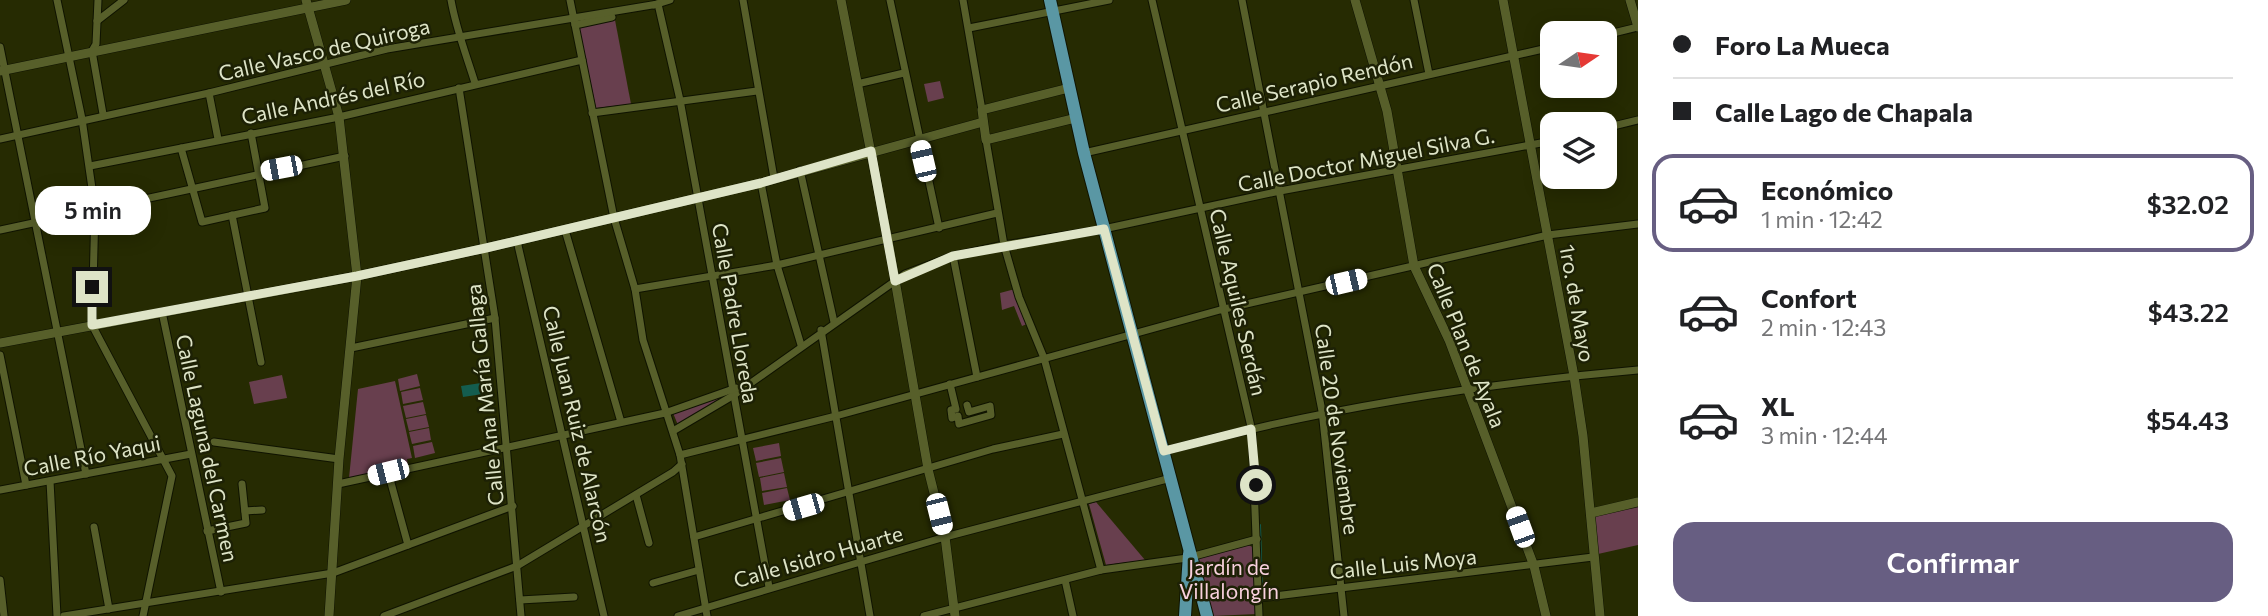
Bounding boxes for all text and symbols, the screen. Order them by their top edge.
street label: Calle Vasco de Quiroga [216,12,432,86]
north arrow [1540,21,1617,98]
map controls [1540,21,1617,189]
text: Foro La Mueca [1715,29,1890,60]
street label: Calle Serapio Rendón [1213,47,1415,117]
street label: Calle Andrés del Río [239,65,427,129]
text: Calle Lago de Chapala [1715,96,1973,127]
button: layers [1540,112,1617,189]
street label: Calle Doctor Miguel Silva G. [1236,122,1496,196]
car [909,138,938,184]
car [259,154,304,182]
icon: car [1677,172,1740,235]
text: Económico [1761,174,1893,205]
callout: 5 min [34,186,150,234]
text: $32.02 [2147,188,2229,219]
text: 5 min [64,196,122,224]
text: 1 min · 12:42 [1761,205,1883,233]
street label: Calle Aquiles Serdán [1205,206,1273,398]
street label: Calle Padre Lloreda [708,221,764,405]
street label: 1ro. de Mayo [1555,242,1601,364]
street label: Calle Plan de Ayala [1423,259,1511,431]
car [1324,267,1369,297]
route end [76,271,108,303]
icon: car [1677,280,1740,343]
text: Confort [1761,282,1857,313]
street label: Calle Ana María Gallaga [460,283,508,507]
text: $43.22 [2148,296,2229,327]
street label: Calle Juan Ruiz de Alarcón [539,303,617,545]
text: 2 min · 12:43 [1761,313,1887,341]
street label: Calle 20 de Noviembre [1311,322,1365,536]
street label: Calle Laguna del Carmen [172,332,244,564]
icon: car [1677,388,1740,451]
text: XL [1761,390,1795,421]
text: $54.43 [2146,404,2229,435]
text: 3 min · 12:44 [1761,421,1888,449]
street label: Calle Río Yaqui [21,429,163,481]
car [366,457,411,487]
route start [1240,469,1272,501]
car [780,491,827,523]
car [924,491,955,537]
car [1503,504,1538,550]
street label: Calle Isidro Huarte [730,520,906,592]
button: Confirmar [1673,522,2233,602]
street label: Calle Luis Moya [1328,543,1478,583]
park label: Jardín de Villalongín [1179,554,1279,603]

